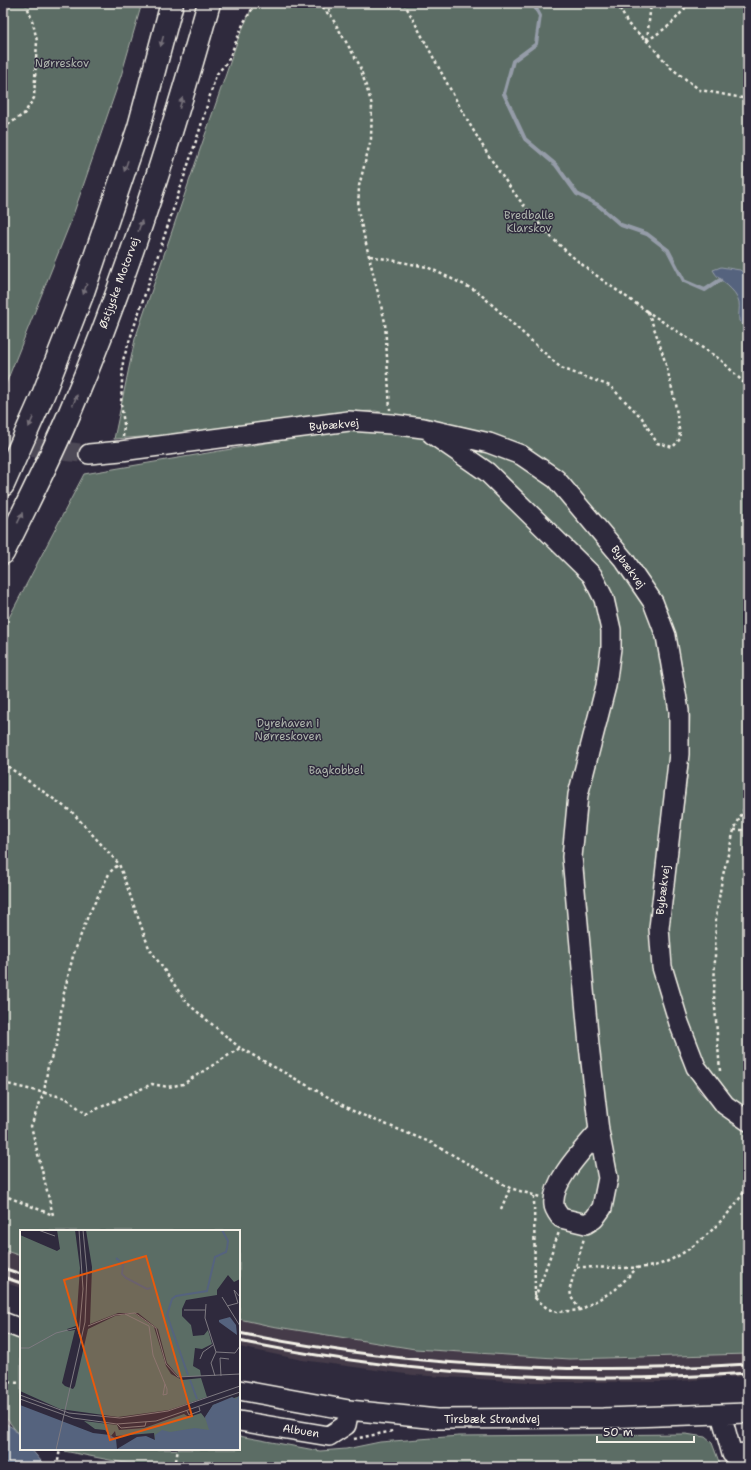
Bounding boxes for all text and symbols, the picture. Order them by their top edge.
one-way arrow [159,35,165,47]
park label: Nørreskov [35,56,89,71]
one-way arrow [178,96,184,109]
one-way arrow [123,160,129,172]
park label: Bredballe Klarskov [504,208,554,236]
one-way arrow [137,220,143,232]
street label: Østjyske Motorvej [96,235,143,331]
one-way arrow [81,283,87,295]
one-way arrow [72,394,78,406]
street label: Bybækvej [309,415,360,435]
one-way arrow [28,417,34,428]
one-way arrow [17,513,23,524]
street label: Bybækvej [607,542,649,592]
park label: Dyrehaven i Nørreskoven [255,716,322,744]
park label: Bagkobbel [309,763,364,778]
street label: Bybækvej [653,864,673,916]
inset map [20,1230,240,1450]
street label: Tirsbæk Strandvej [444,1412,540,1427]
scale bar [597,1418,694,1444]
street label: Albuen [282,1421,321,1441]
text: 50 m [603,1424,633,1440]

